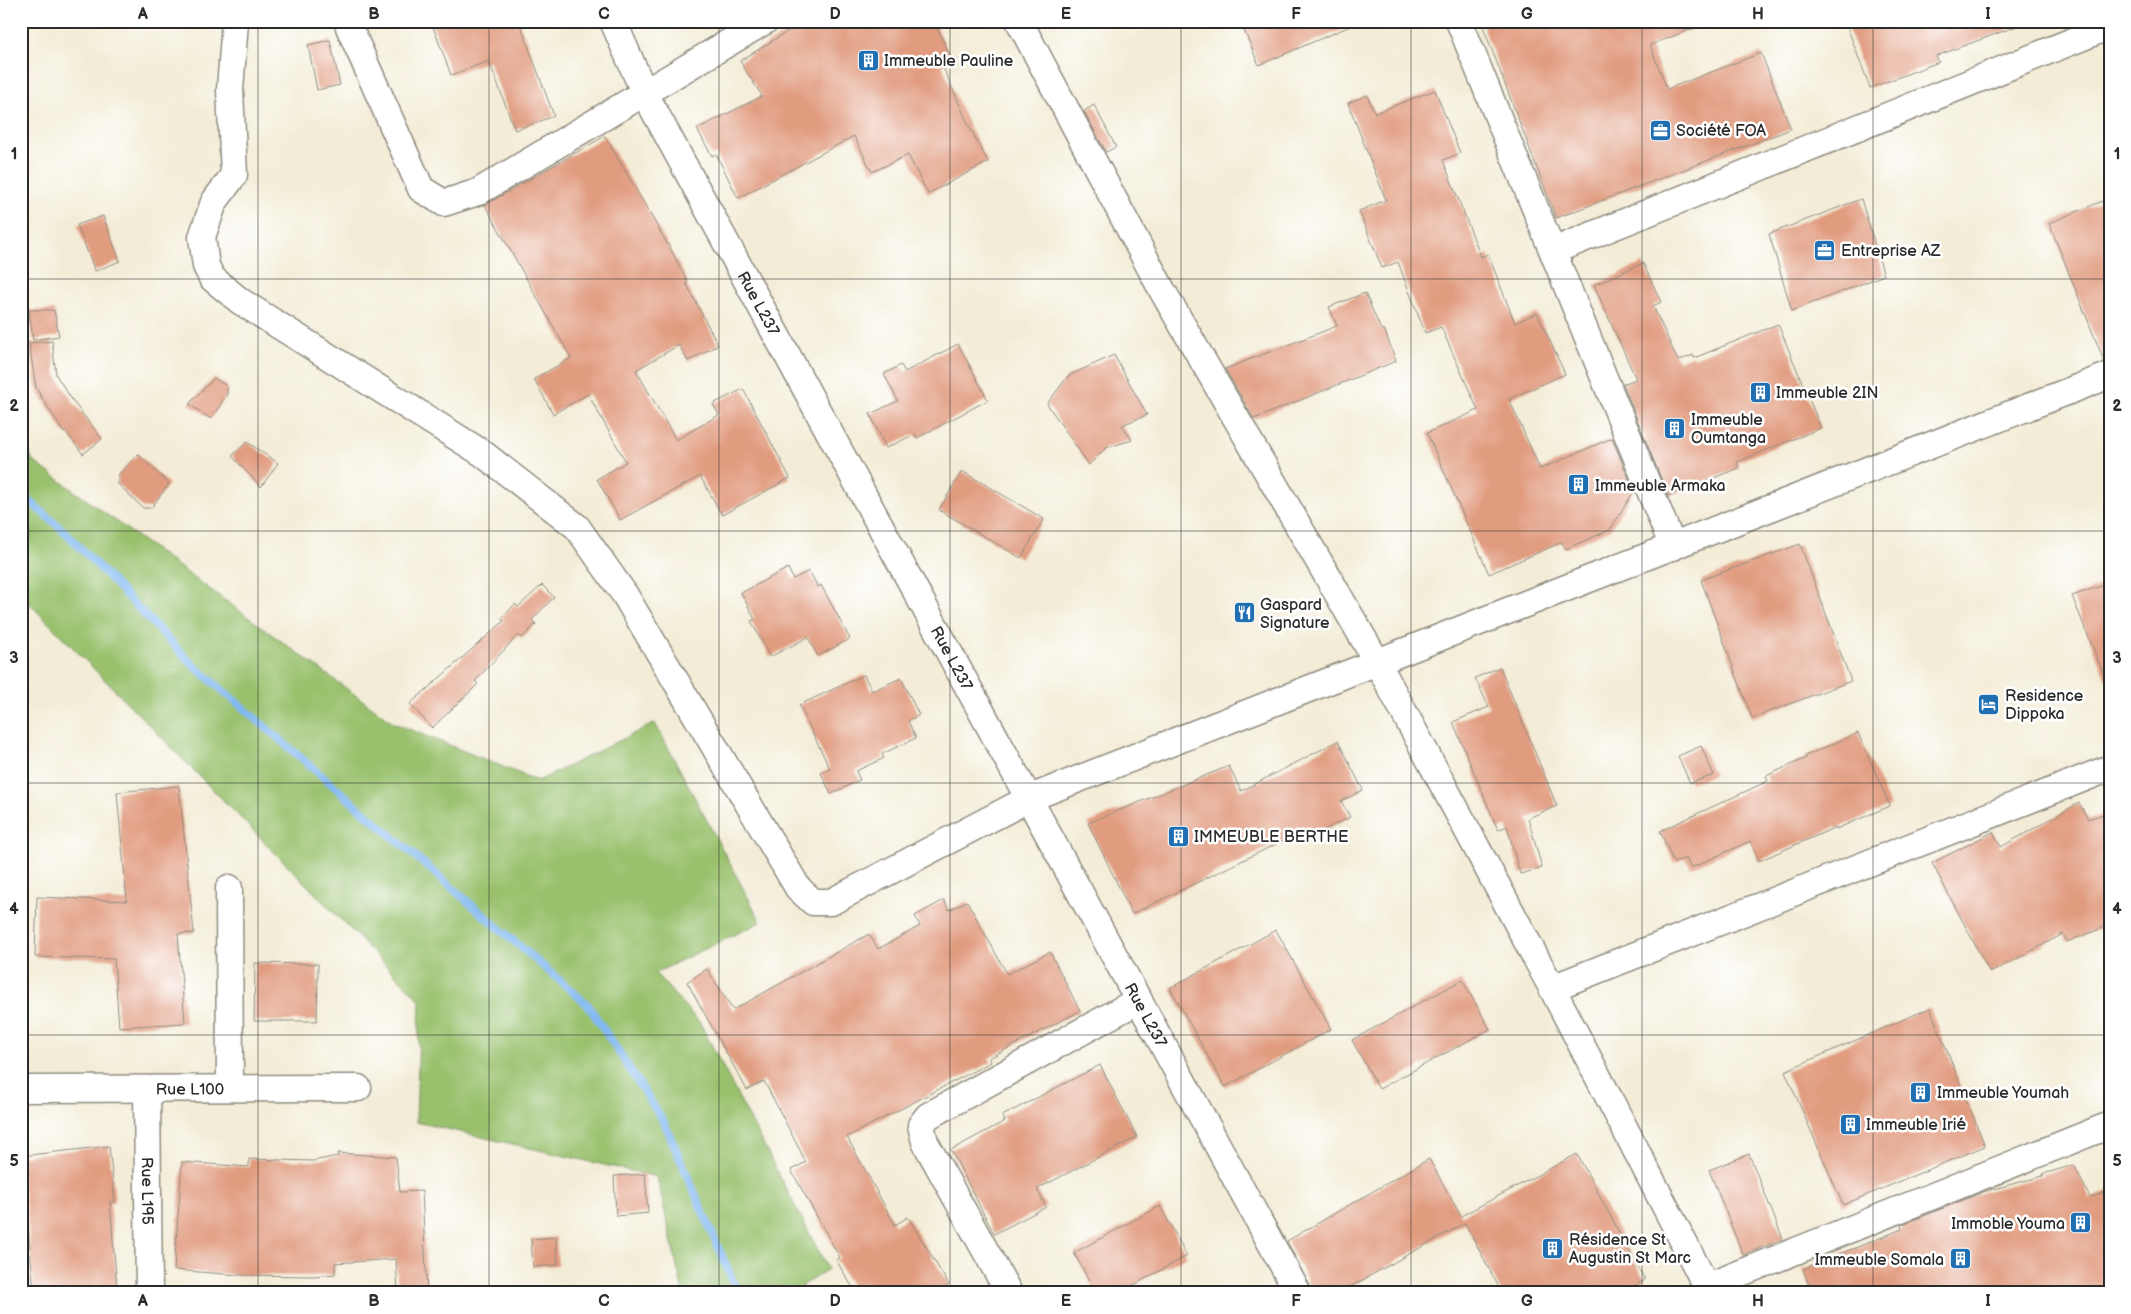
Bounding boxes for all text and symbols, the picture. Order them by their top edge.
text: A [137,5,148,24]
text: B [368,5,380,24]
text: C [598,5,610,24]
text: D [829,5,841,24]
text: E [1061,5,1071,24]
text: F [1291,5,1301,24]
text: G [1521,5,1533,24]
text: H [1752,5,1764,24]
text: I [1985,5,1991,24]
building icon: Immeuble Pauline [856,48,880,72]
place label: Immeuble Pauline [884,52,1014,71]
office icon: Société FOA [1648,118,1672,142]
place label: Société FOA [1676,122,1766,141]
text: 1 [11,145,17,164]
text: 1 [2114,145,2120,164]
office icon: Entreprise AZ [1813,238,1837,262]
place label: Entreprise AZ [1841,242,1941,261]
street label: Rue L237 [733,269,783,339]
building icon: Immeuble 2IN [1748,380,1772,404]
place label: Immeuble 2IN [1776,384,1879,403]
text: 2 [9,397,19,416]
text: 2 [2112,397,2122,416]
place label: Immeuble Oumtanga [1691,411,1766,448]
building icon: Immeuble Oumtanga [1663,416,1687,440]
building icon: Immeuble Armaka [1567,473,1591,497]
place label: Immeuble Armaka [1595,477,1726,496]
place label: Gaspard Signature [1260,596,1330,633]
restaurant icon: Gaspard Signature [1232,601,1256,625]
street label: Rue L237 [926,623,976,694]
text: 3 [9,649,19,668]
text: 3 [2112,649,2122,668]
place label: Residence Dippoka [2005,687,2084,724]
hotel icon: Residence Dippoka [1977,692,2001,716]
building icon: IMMEUBLE BERTHE [1166,824,1190,848]
place label: IMMEUBLE BERTHE [1194,828,1349,847]
text: 4 [9,900,19,919]
text: 4 [2112,900,2122,919]
street label: Rue L237 [1120,980,1170,1051]
street label: Rue L100 [156,1080,224,1100]
building icon: Immeuble Youmah [1909,1080,1933,1104]
place label: Immeuble Youmah [1937,1084,2069,1103]
building icon: Immeuble Irié [1838,1112,1862,1136]
place label: Immeuble Irié [1866,1116,1967,1135]
text: 5 [9,1152,19,1171]
text: 5 [2112,1152,2122,1171]
street label: Rue L195 [137,1157,156,1225]
building icon: Immoble Youma [2069,1211,2093,1235]
place label: Immoble Youma [1951,1215,2065,1234]
place label: Résidence St Augustin St Marc [1569,1231,1691,1268]
building icon: Résidence St Augustin St Marc [1541,1236,1565,1260]
building icon: Immeuble Somala [1948,1247,1972,1271]
place label: Immeuble Somala [1815,1251,1944,1270]
text: A [137,1292,148,1311]
text: B [368,1292,380,1311]
text: C [598,1292,610,1311]
text: D [829,1292,841,1311]
text: E [1061,1292,1071,1311]
text: F [1291,1292,1301,1311]
text: G [1521,1292,1533,1311]
text: H [1752,1292,1764,1311]
text: I [1985,1292,1991,1311]

